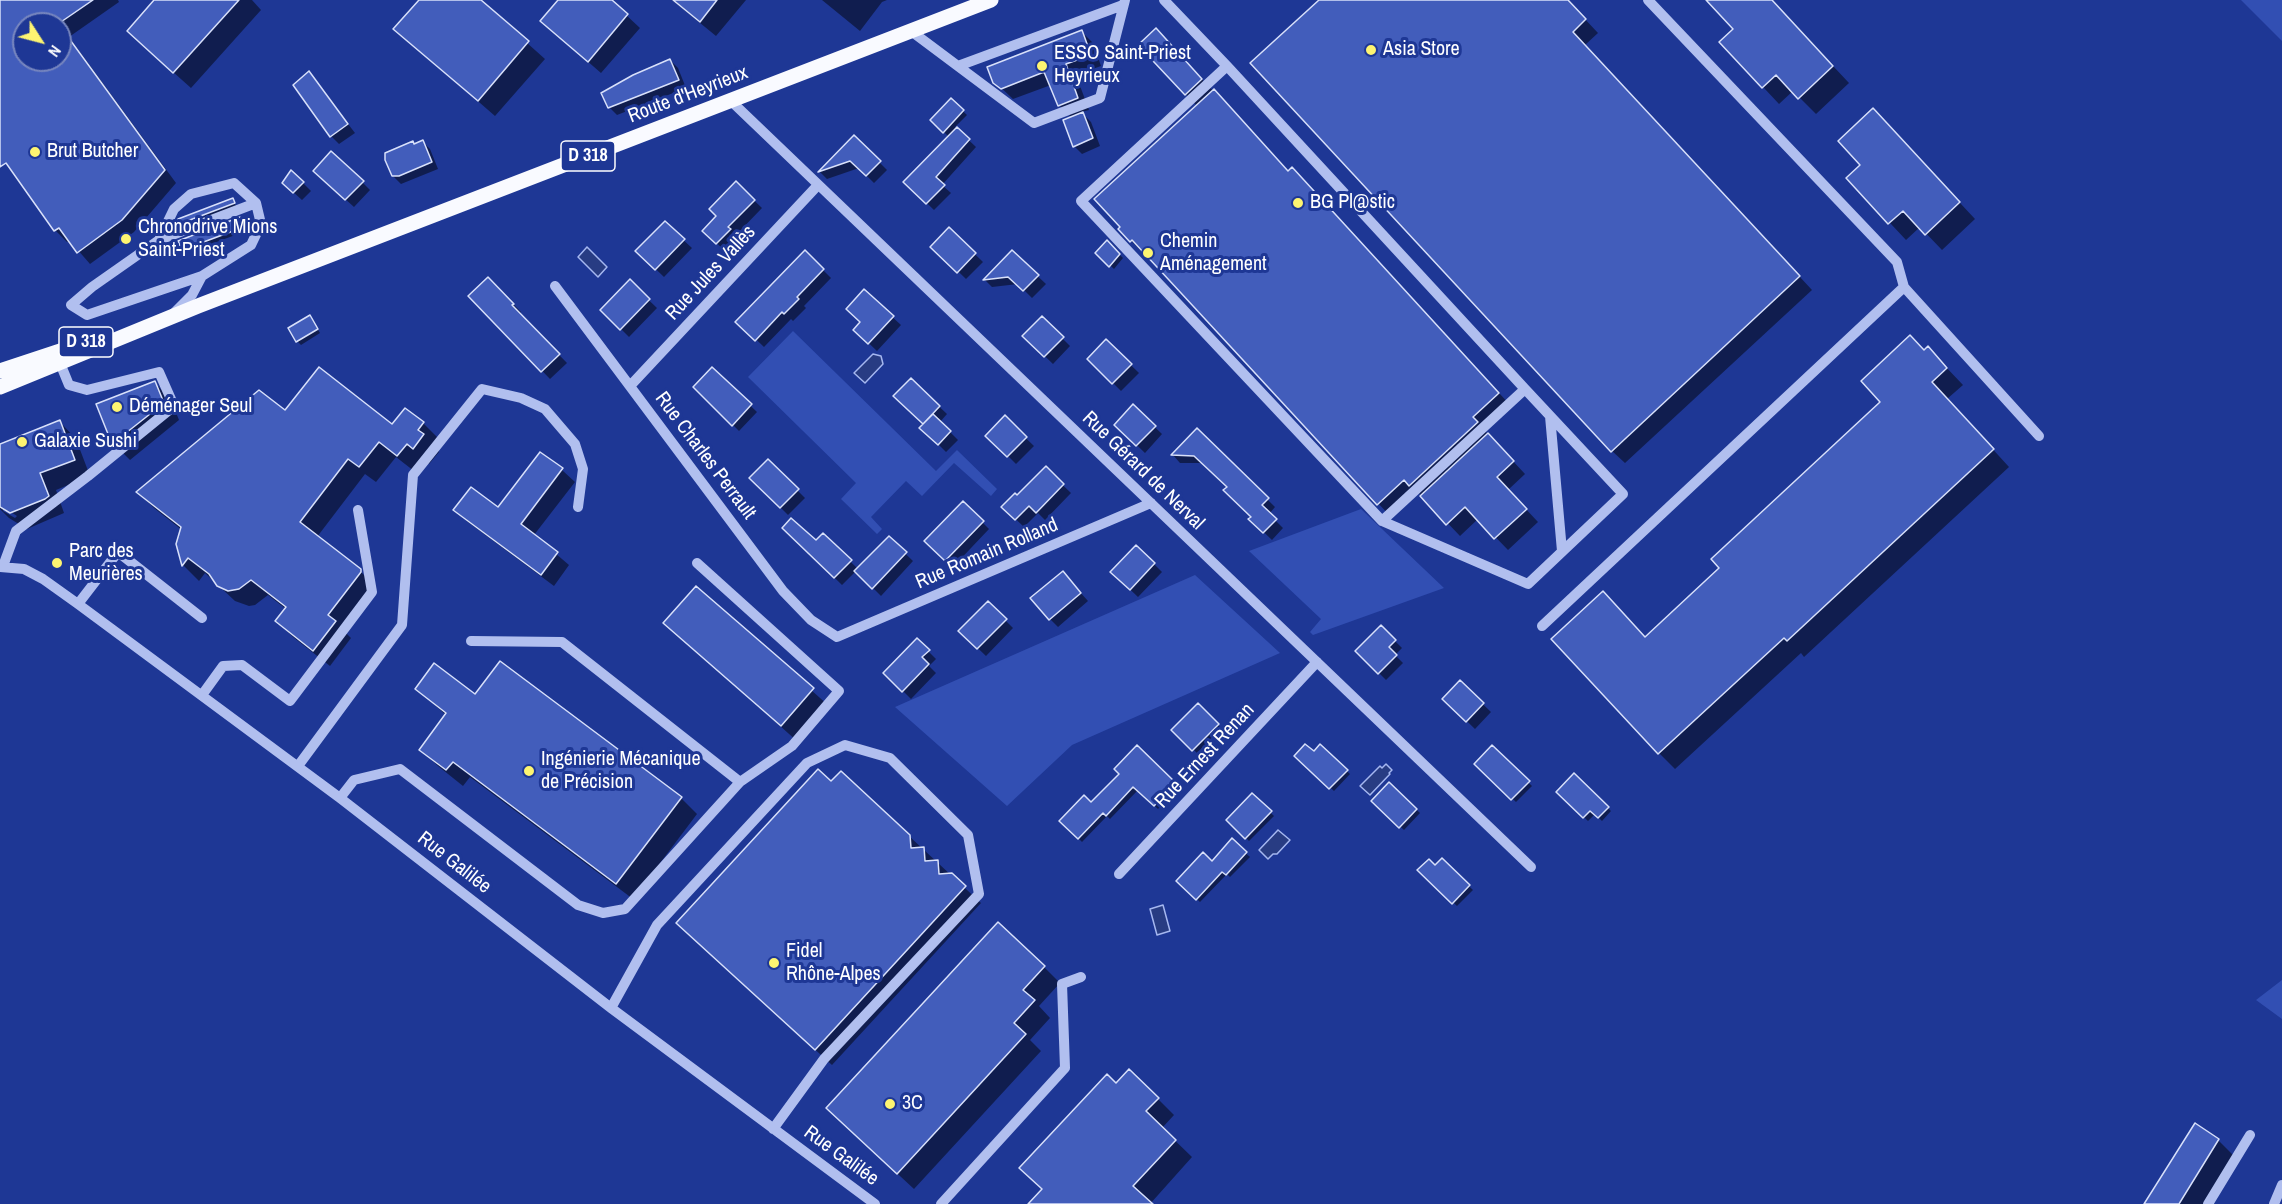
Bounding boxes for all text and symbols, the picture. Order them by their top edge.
north arrow [12,12,72,72]
place label: Asia Store [1383,38,1460,62]
text: N [43,41,67,62]
place label: ESSO Saint-Priest Heyrieux [1054,42,1191,89]
marker: Asia Store [1364,43,1378,57]
marker: ESSO Saint-Priest Heyrieux [1035,59,1049,73]
street label: Route d'Heyrieux [625,61,751,129]
place label: Brut Butcher [47,140,138,164]
road number: D 318 [561,141,615,171]
marker: Brut Butcher [28,145,42,159]
place label: BG Pl@stic [1310,191,1395,215]
marker: BG Pl@stic [1291,196,1305,210]
place label: Chronodrive Mions Saint-Priest [138,216,277,263]
street label: Rue Jules Vallès [661,221,761,325]
place label: Chemin Aménagement [1160,230,1267,277]
marker: Chronodrive Mions Saint-Priest [119,232,133,246]
marker: Chemin Aménagement [1141,246,1155,260]
road number: D 318 [59,327,113,357]
street label: Rue Charles Perrault [649,388,761,524]
place label: Déménager Seul [129,395,252,419]
marker: Déménager Seul [110,400,124,414]
street label: Rue Gérard de Nerval [1077,407,1209,535]
place label: Galaxie Sushi [34,430,137,454]
marker: Galaxie Sushi [15,435,29,449]
street label: Rue Romain Rolland [912,513,1062,595]
place label: Parc des Meurières [69,540,143,587]
marker: Parc des Meurières [50,556,64,570]
street label: Rue Ernest Renan [1150,698,1260,814]
place label: Ingénierie Mécanique de Précision [541,748,701,795]
marker: Ingénierie Mécanique de Précision [522,764,536,778]
street label: Rue Galilée [412,827,496,899]
place label: Fidel Rhône-Alpes [786,940,881,987]
marker: Fidel Rhône-Alpes [767,956,781,970]
place label: 3C [902,1092,923,1116]
marker: 3C [883,1097,897,1111]
street label: Rue Galilée [799,1121,883,1191]

